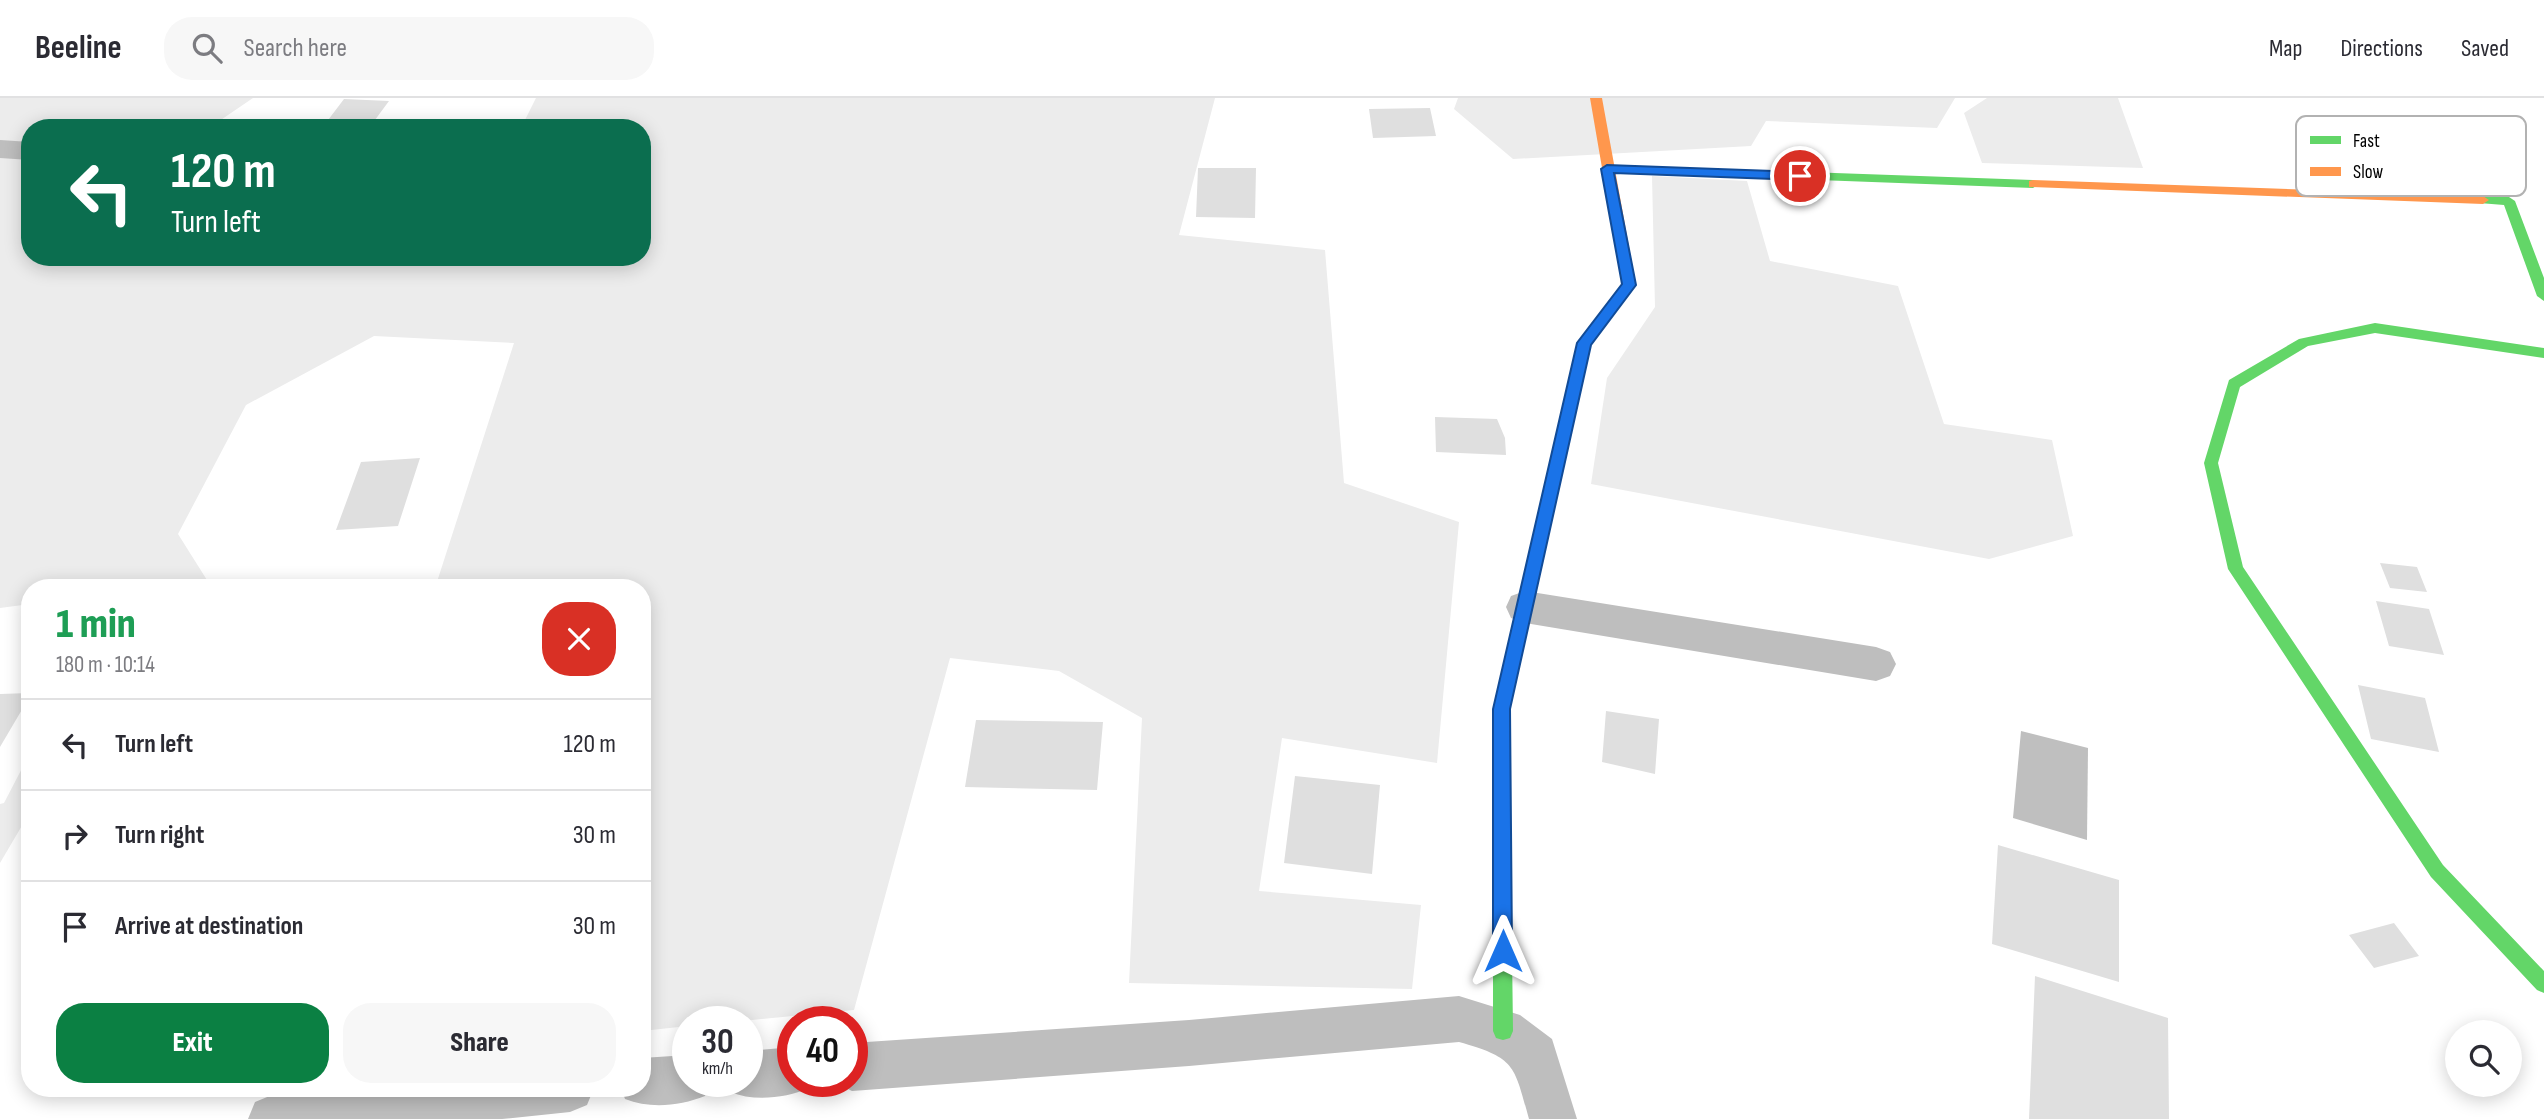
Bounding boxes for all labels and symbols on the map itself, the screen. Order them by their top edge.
legend [2296,116,2526,196]
text: Fast [2353,130,2380,153]
pin [1770,146,1830,206]
text: Slow [2353,161,2383,184]
position arrow [1466,914,1540,988]
speed limit sign: 40 [777,1006,868,1097]

